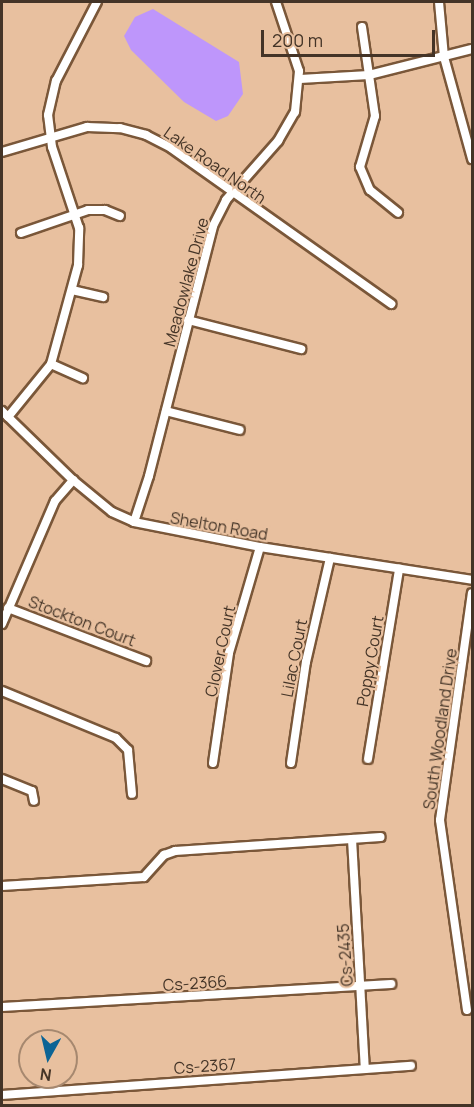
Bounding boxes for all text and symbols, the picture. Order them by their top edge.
scale bar [264,18,438,56]
text: 200 m [272,28,323,52]
street label: Lake Road North [160,123,270,207]
street label: Meadowlake Drive [160,215,212,349]
street label: Shelton Road [169,508,269,544]
street label: Stockton Court [26,592,138,650]
street label: Clover Court [201,603,239,699]
street label: Poppy Court [353,614,387,708]
street label: Lilac Court [277,617,311,699]
street label: South Woodland Drive [419,647,461,811]
street label: Cs-2435 [333,923,357,987]
street label: Cs-2366 [162,971,228,995]
north arrow [18,1029,78,1089]
street label: Cs-2367 [173,1054,237,1078]
text: N [39,1063,53,1087]

